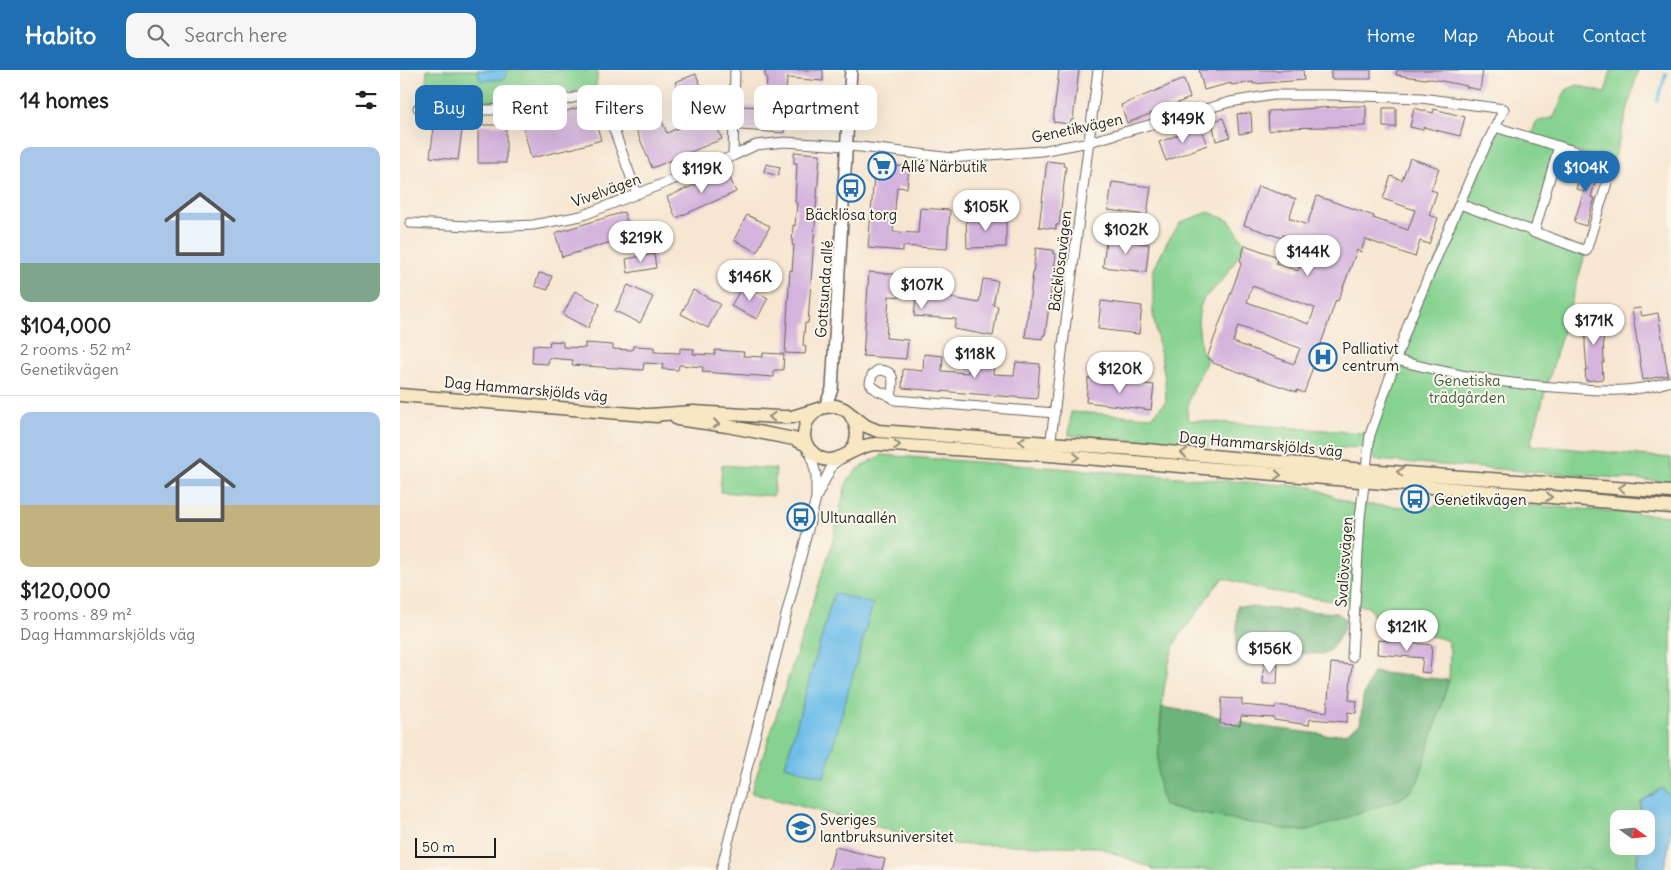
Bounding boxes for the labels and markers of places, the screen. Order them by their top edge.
pin: $149K [1148,102,1218,144]
pin: $104K [1551,150,1621,193]
supermarket icon: Allé Närbutik [867,151,897,181]
pin: $119K [667,152,737,194]
place label: Allé Närbutik [901,157,987,176]
bus stop icon: Bäcklösa torg [836,173,866,203]
pin: $105K [951,190,1021,232]
place label: Bäcklösa torg [805,205,897,224]
pin: $102K [1091,212,1161,255]
pin: $219K [606,220,676,263]
pin: $144K [1273,234,1343,277]
pin: $146K [715,260,785,302]
pin: $107K [887,268,957,310]
pin: $171K [1559,304,1629,346]
pin: $118K [940,336,1010,379]
place label: Palliativt centrum [1342,339,1399,375]
hospital icon: Palliativt centrum [1308,342,1338,372]
pin: $120K [1085,352,1155,394]
bus stop icon: Genetikvägen [1400,484,1430,514]
place label: Genetikvägen [1434,490,1527,509]
bus stop icon: Ultunaallén [786,502,816,532]
place label: Ultunaallén [820,508,897,527]
pin: $121K [1372,610,1442,652]
pin: $156K [1235,632,1305,674]
place label: Sveriges lantbruksuniversitet [820,810,954,846]
school or university icon: Sveriges lantbruksuniversitet [786,813,816,843]

